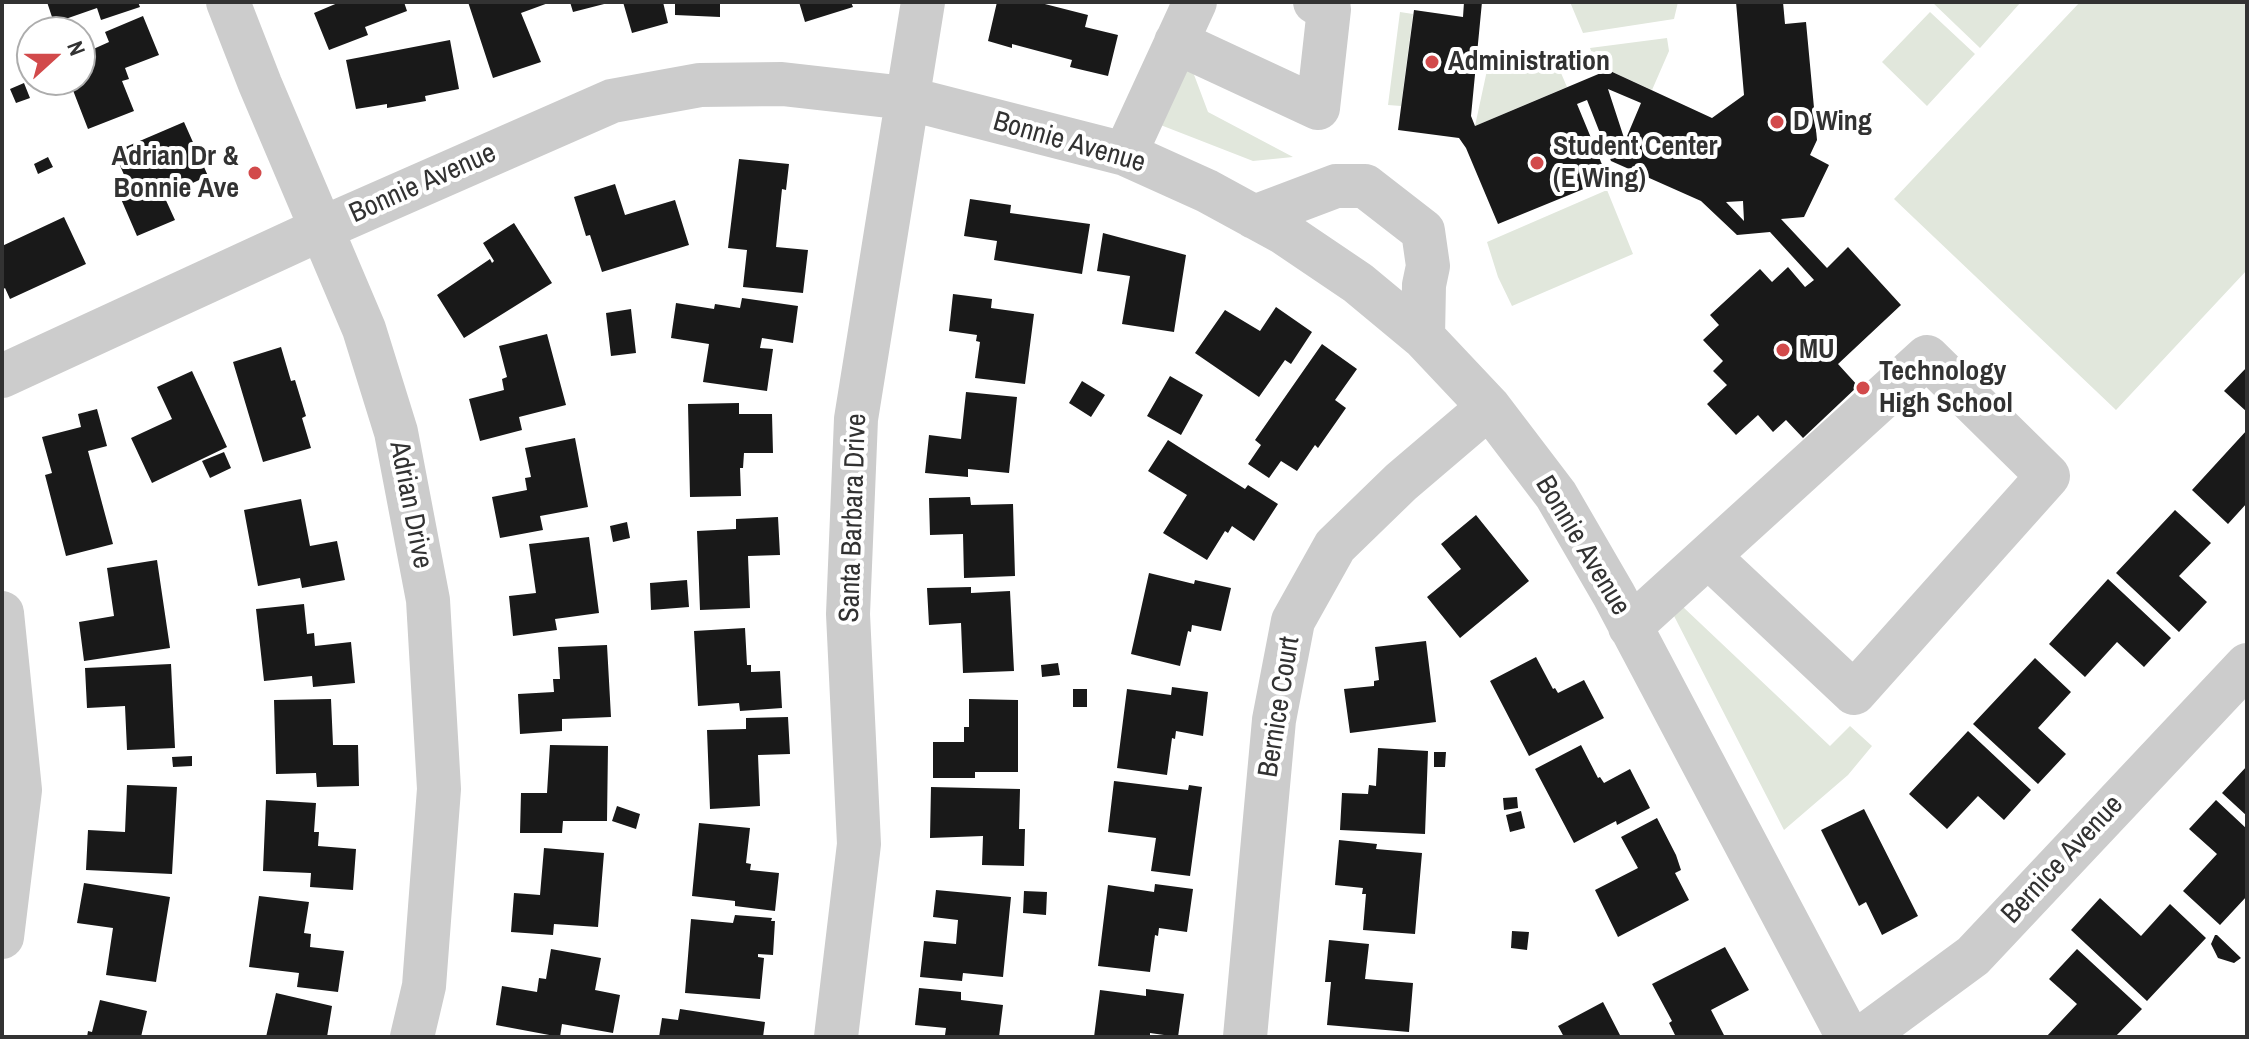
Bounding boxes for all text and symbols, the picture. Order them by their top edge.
north arrow [16,16,96,96]
text: N [60,37,93,60]
place label: Administration [1448,45,1610,79]
marker: Administration [1423,53,1441,71]
street label: Bonnie Avenue [989,105,1149,181]
place label: D Wing [1793,105,1872,139]
marker: D Wing [1768,113,1786,131]
place label: Student Center (E Wing) [1553,130,1718,196]
street label: Bonnie Avenue [345,137,501,231]
place label: Adrian Dr & Bonnie Ave [111,140,239,206]
marker: Student Center (E Wing) [1528,154,1546,172]
marker: Adrian Dr & Bonnie Ave [246,164,264,182]
place label: MU [1799,333,1835,367]
marker: MU [1774,341,1792,359]
place label: Technology High School [1879,355,2013,421]
marker: Technology High School [1854,379,1872,397]
street label: Santa Barbara Drive [834,413,874,623]
street label: Adrian Drive [381,439,439,571]
street label: Bonnie Avenue [1527,470,1637,622]
street label: Bernice Court [1252,634,1308,780]
street label: Bernice Avenue [1995,789,2131,931]

